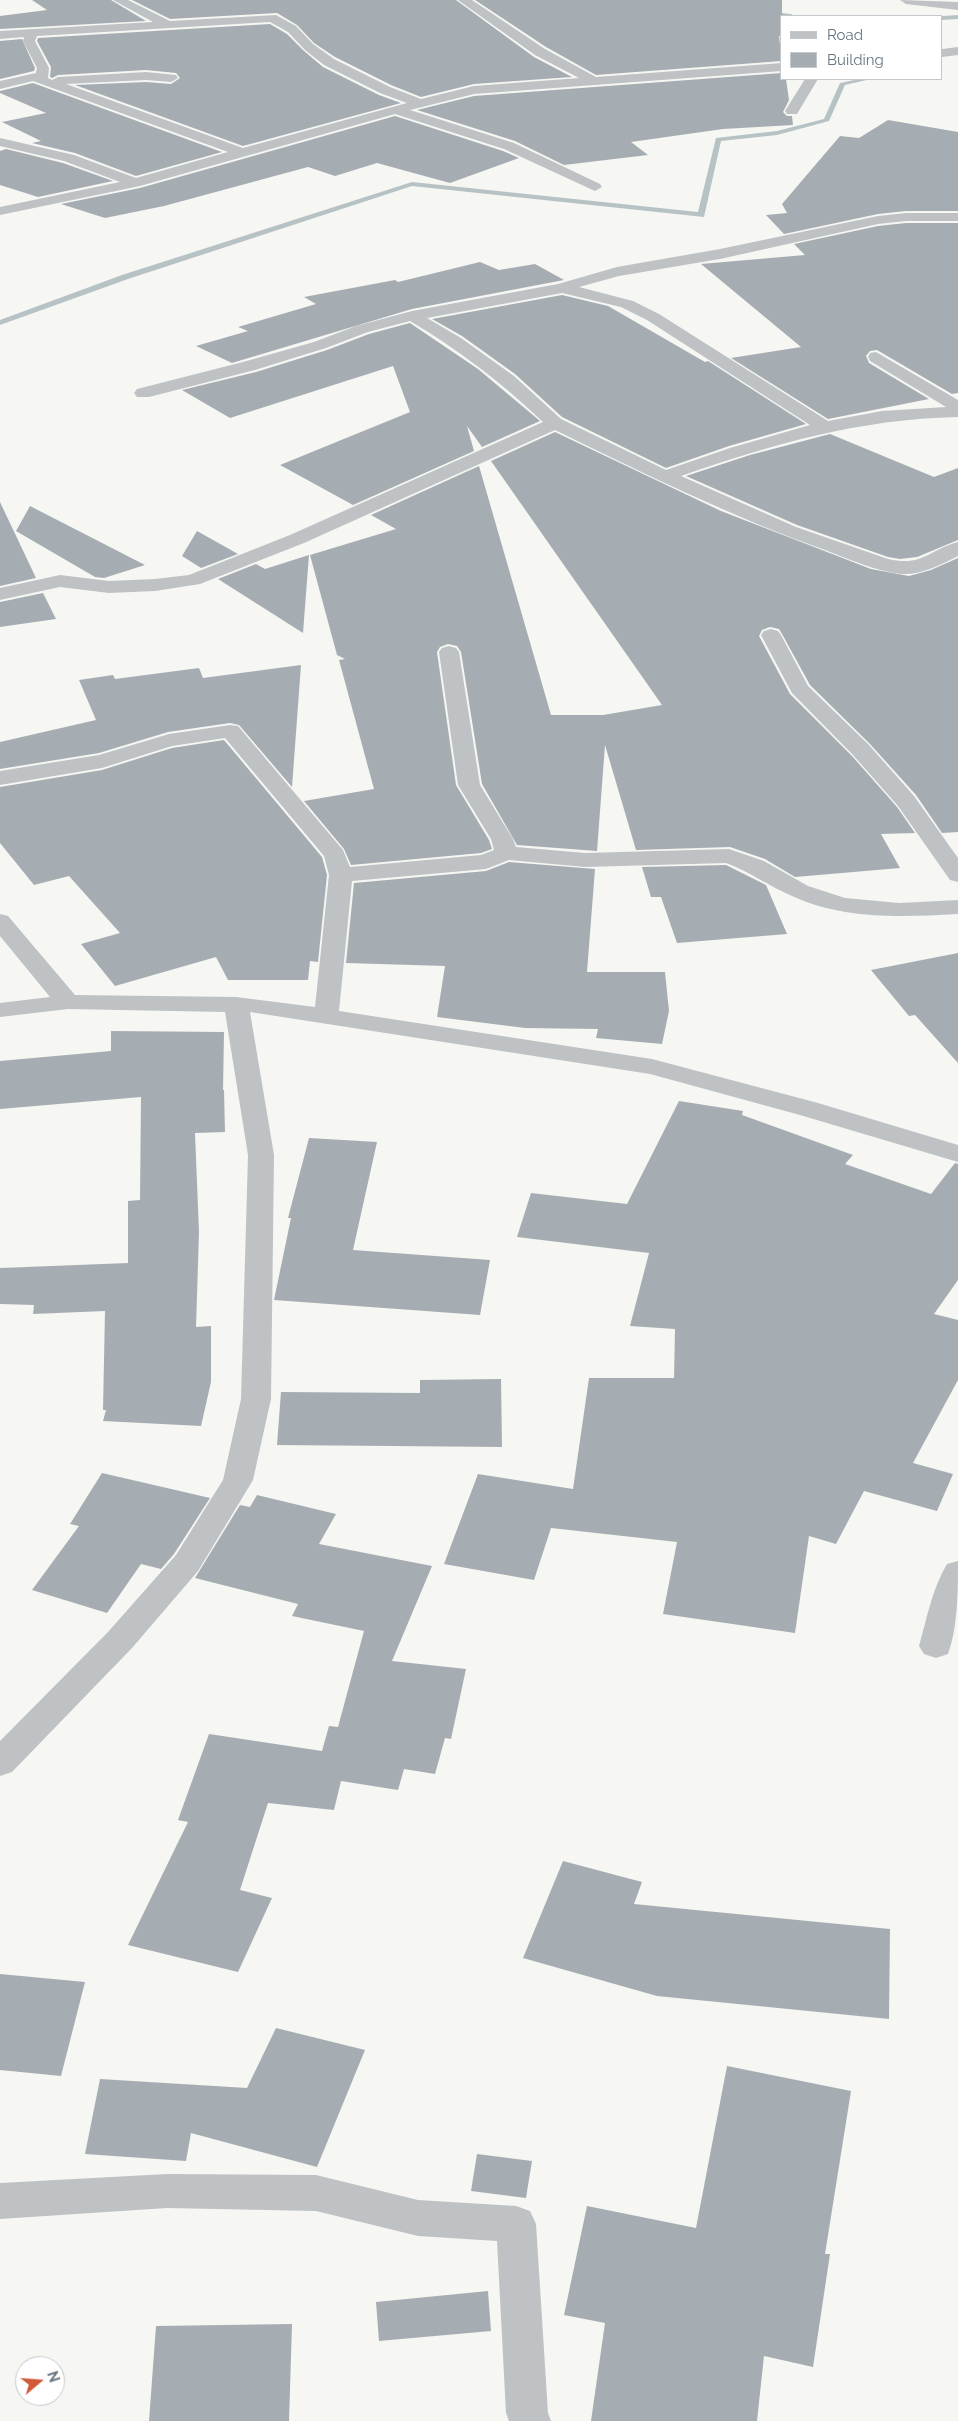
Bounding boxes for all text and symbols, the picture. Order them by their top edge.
legend [780,15,943,80]
text: Road [827,26,863,44]
text: Building [827,51,884,69]
north arrow [15,2356,65,2406]
text: N [44,2369,63,2384]

